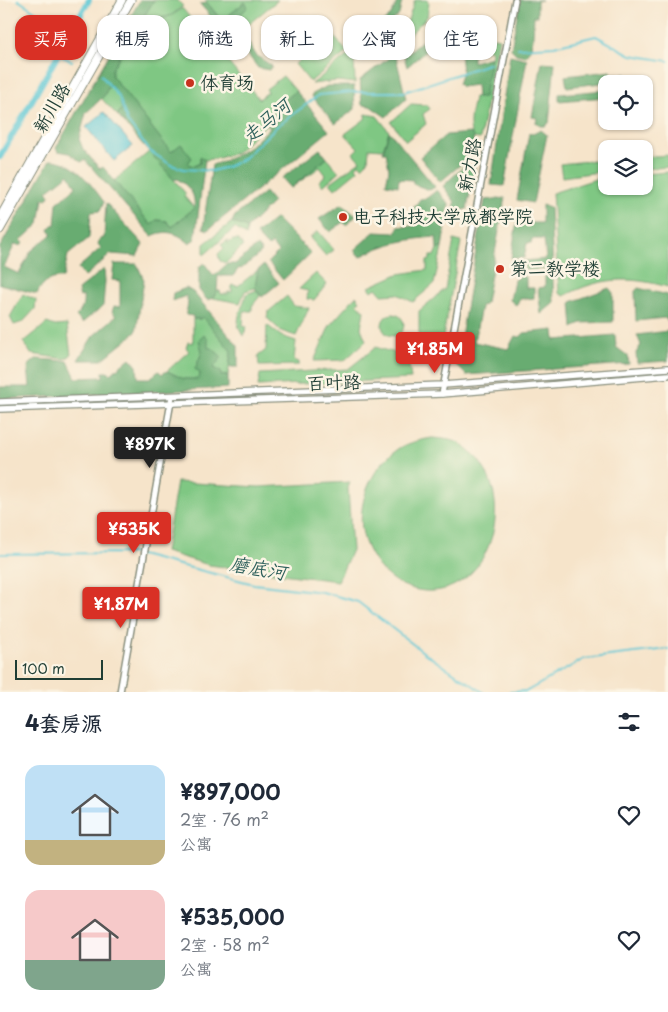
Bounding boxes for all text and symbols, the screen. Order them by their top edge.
chip: 买房 [15,15,87,60]
chip: 租房 [97,15,169,60]
chip: 筛选 [179,15,251,60]
chip: 新上 [261,15,333,60]
chip: 公寓 [343,15,415,60]
chip: 住宅 [425,15,497,60]
place label: 体育场 [200,68,254,95]
map controls [598,75,653,195]
button: locate [598,75,653,130]
street label: 新川路 [26,77,76,137]
marker: 体育场 [184,77,196,89]
water label: 走马河 [235,89,298,149]
street label: 新力路 [450,136,487,194]
button: layers [598,140,653,195]
place label: 电子科技大学成都学院 [353,202,533,229]
marker: 电子科技大学成都学院 [337,211,349,223]
place label: 第二教学楼 [510,254,600,281]
marker: 第二教学楼 [494,263,506,275]
pin: ¥1.85M [394,332,476,374]
text: ¥1.85M [407,336,463,360]
street label: 百叶路 [306,367,361,396]
pin: ¥897K [115,426,185,469]
text: ¥897K [125,431,175,455]
pin: ¥535K [99,512,169,554]
text: ¥535K [108,516,160,540]
water label: 磨底河 [228,548,292,586]
pin: ¥1.87M [80,586,162,629]
text: ¥1.87M [93,591,149,615]
scale bar [15,657,102,680]
text: 100 m [22,658,65,679]
text: 4套房源 [25,706,102,738]
icon: filters [615,708,643,736]
text: ¥897,000 [180,775,281,807]
icon: home [65,785,125,845]
icon: heart [615,801,643,829]
text: 2室 · 76 m² [180,807,269,831]
text: 公寓 [180,831,212,855]
text: ¥535,000 [180,900,285,932]
icon: home [65,910,125,970]
icon: heart [615,926,643,954]
text: 2室 · 58 m² [180,932,270,956]
text: 公寓 [180,956,212,980]

